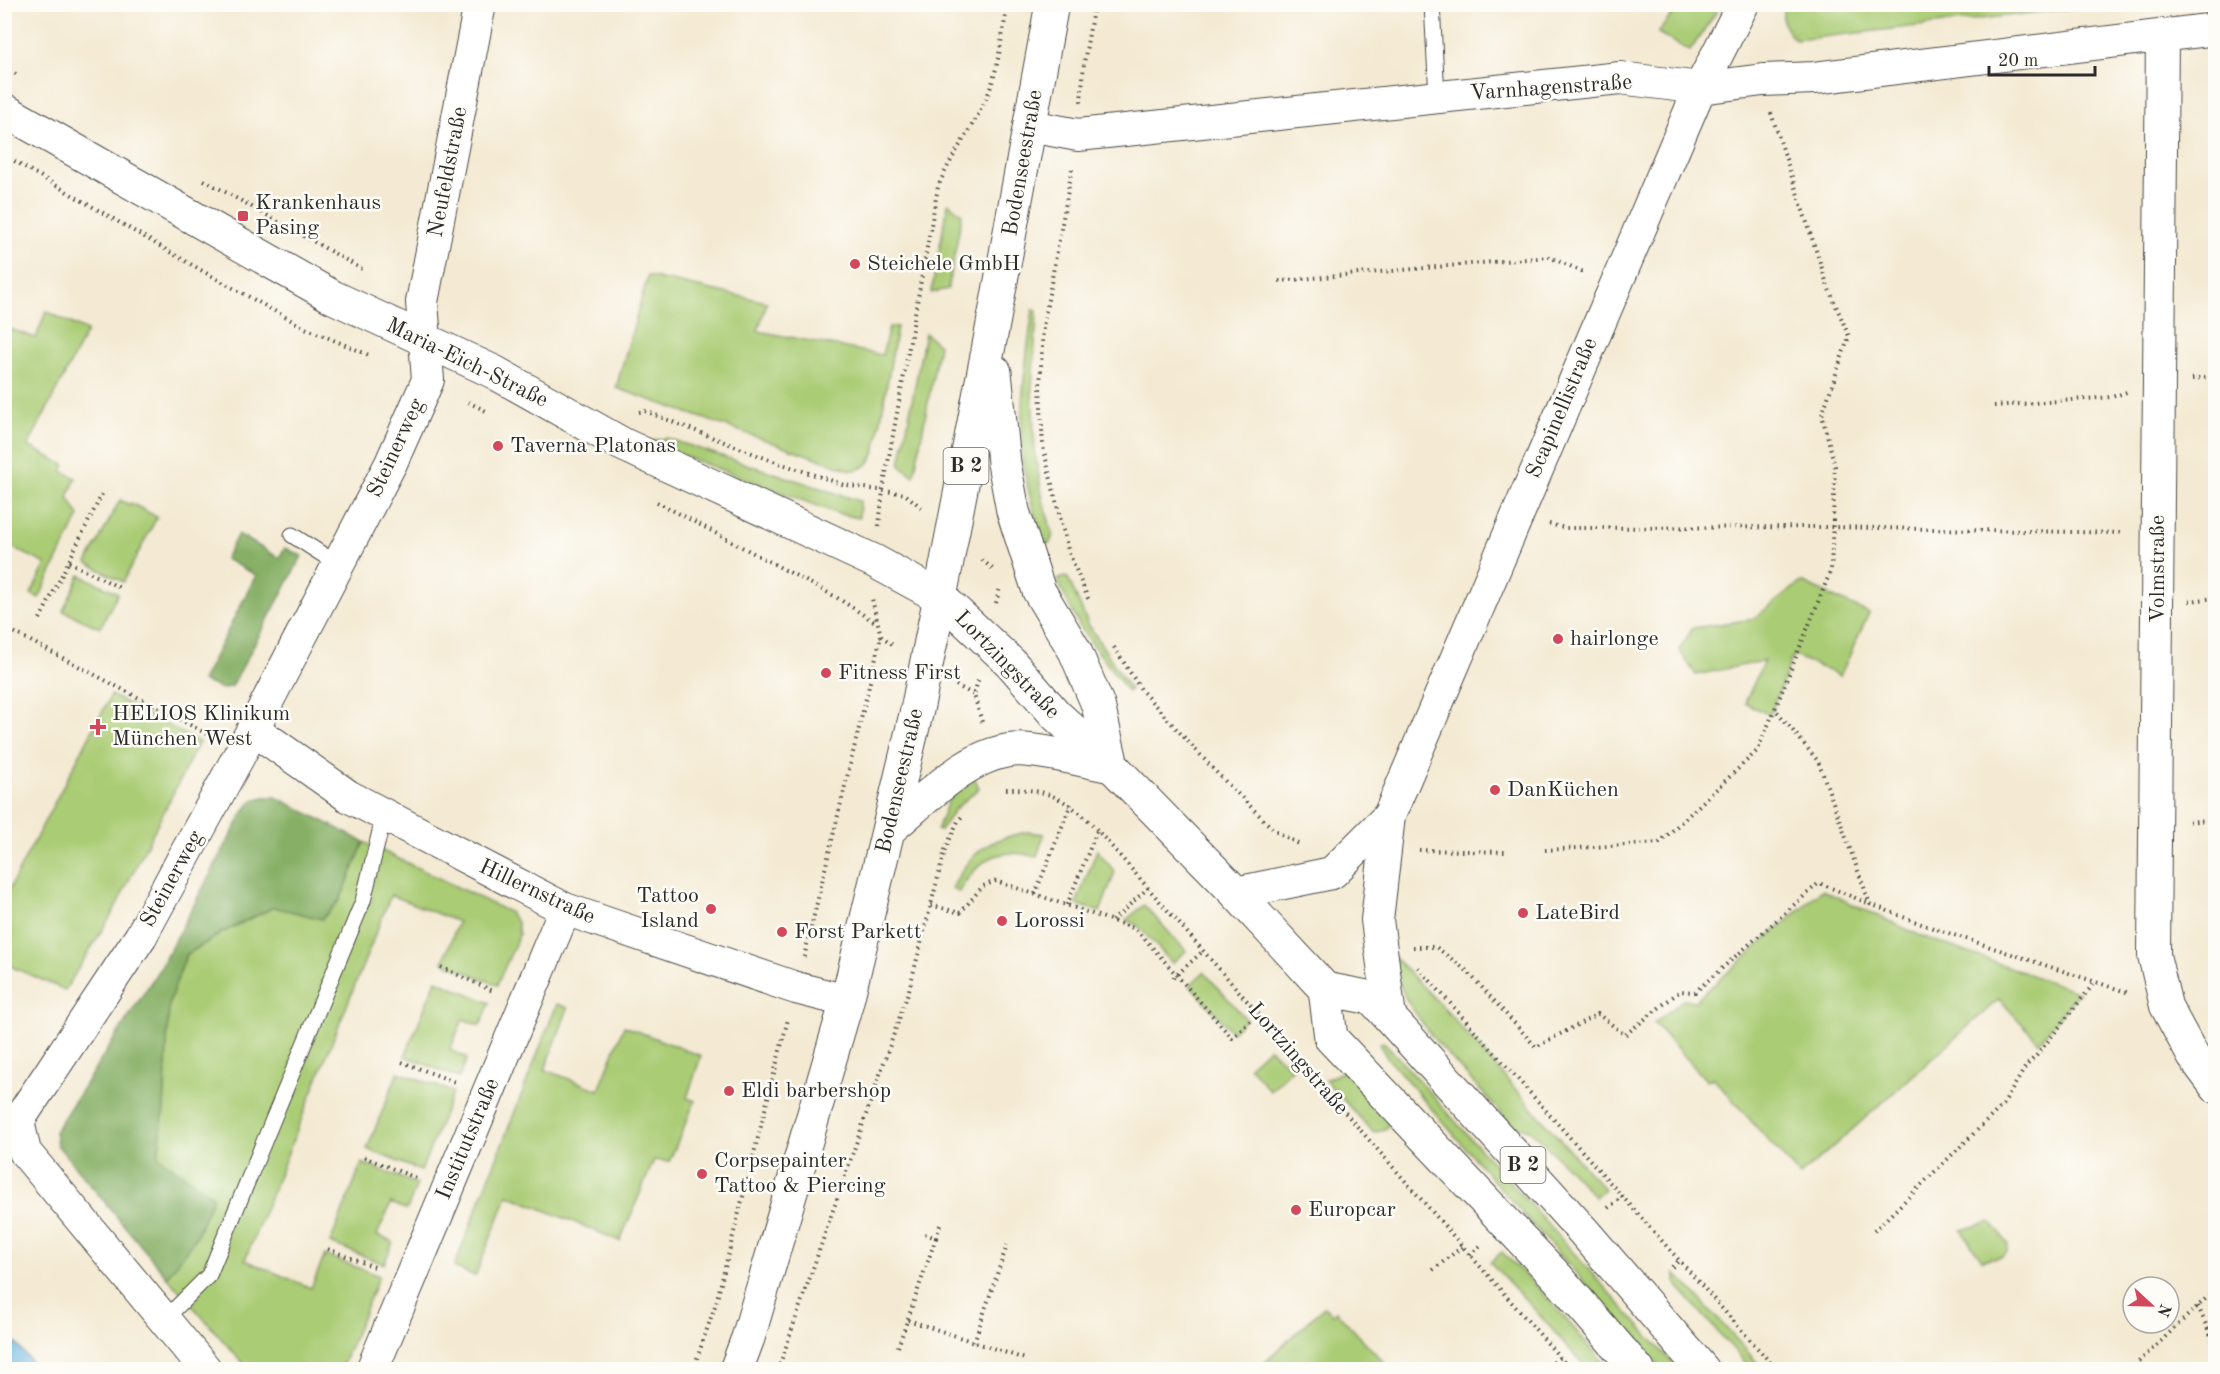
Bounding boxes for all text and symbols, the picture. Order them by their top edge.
scale bar [1989,39,2096,77]
text: 20 m [1998,52,2038,70]
street label: Varnhagenstraße [1469,71,1633,105]
street label: Bodenseestraße [999,88,1047,238]
street label: Neufeldstraße [425,105,471,239]
place label: Krankenhaus Pasing [255,192,381,239]
marker: Krankenhaus Pasing [236,209,250,223]
place label: Steichele GmbH [867,253,1020,275]
marker: Steichele GmbH [848,257,862,271]
street label: Maria-Eich-Straße [383,314,551,412]
street label: Scapinellistraße [1523,335,1601,481]
street label: Steinerweg [364,395,429,501]
place label: Taverna Platonas [510,435,676,457]
marker: Taverna Platonas [491,439,505,453]
road number: B 2 [944,448,988,484]
street label: Volmstraße [2147,515,2169,623]
street label: Lortzingstraße [950,607,1064,723]
place label: hairlonge [1570,628,1659,650]
marker: hairlonge [1551,632,1565,646]
place label: Fitness First [838,662,961,684]
marker: Fitness First [819,666,833,680]
place label: HELIOS Klinikum München West [112,703,290,750]
street label: Bodenseestraße [873,706,927,856]
marker: HELIOS Klinikum München West [89,718,107,736]
place label: DanKüchen [1507,779,1619,801]
marker: DanKüchen [1488,783,1502,797]
street label: Steinerweg [137,827,207,931]
street label: Hillernstraße [476,856,598,928]
place label: Tattoo Island [636,885,699,932]
marker: Tattoo Island [704,902,718,916]
place label: LateBird [1535,902,1620,924]
marker: LateBird [1516,906,1530,920]
place label: Lorossi [1014,910,1085,932]
marker: Lorossi [995,914,1009,928]
place label: Forst Parkett [794,921,921,943]
marker: Forst Parkett [775,925,789,939]
street label: Lortzingstraße [1244,999,1352,1119]
street label: Institutstraße [433,1075,503,1203]
place label: Eldi barbershop [741,1080,891,1102]
marker: Eldi barbershop [722,1084,736,1098]
road number: B 2 [1500,1147,1546,1183]
place label: Corpsepainter Tattoo & Piercing [714,1150,886,1197]
marker: Corpsepainter Tattoo & Piercing [695,1167,709,1181]
place label: Europcar [1308,1199,1396,1221]
marker: Europcar [1289,1203,1303,1217]
north arrow [2121,1275,2181,1335]
text: N [2153,1301,2173,1319]

